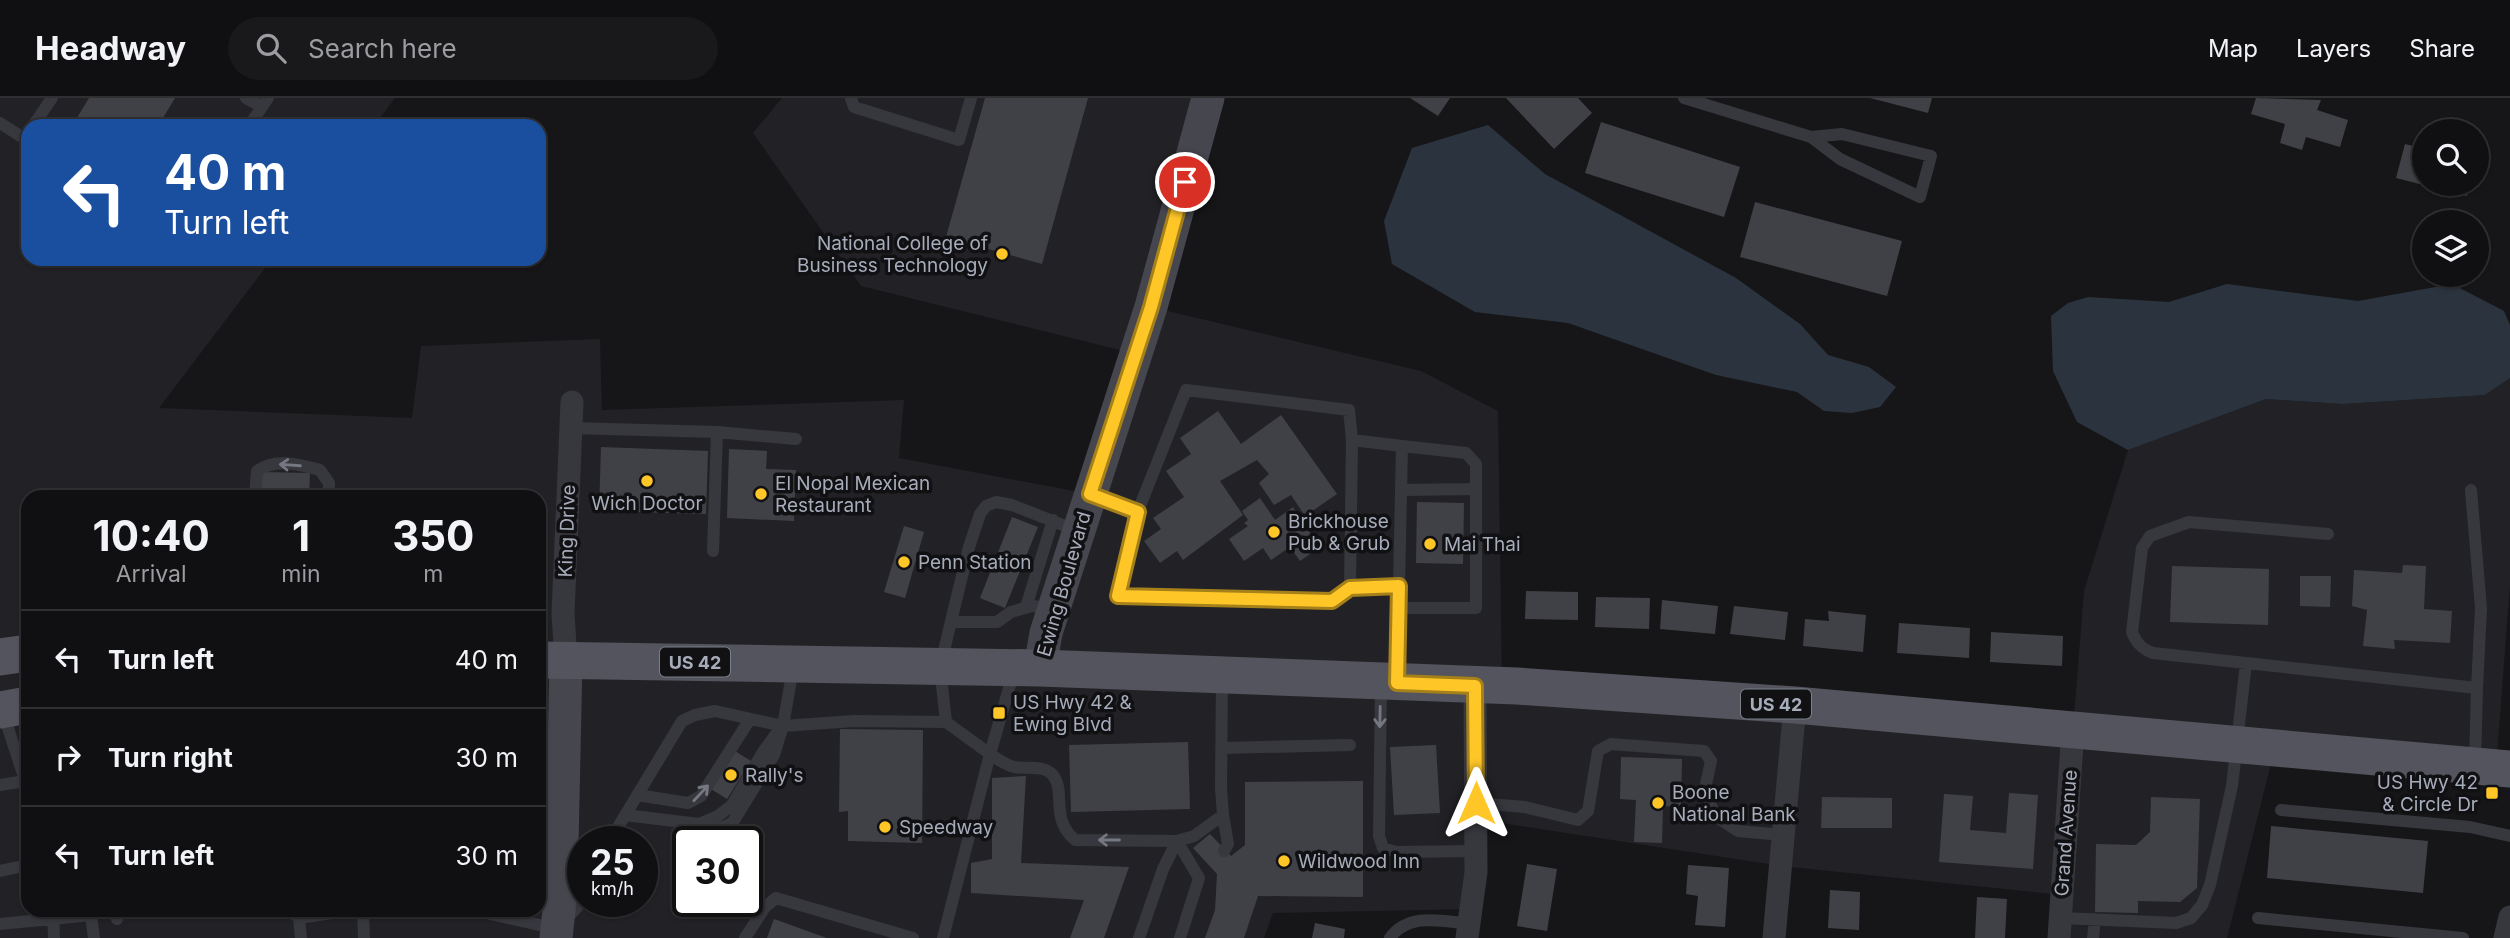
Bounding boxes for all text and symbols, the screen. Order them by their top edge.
search box [228,17,718,80]
text: Headway [35,28,186,68]
icon: search [252,29,290,67]
text: Search here [308,33,457,64]
text: Map [2208,34,2258,63]
text: Layers [2296,34,2371,63]
text: Share [2409,34,2475,63]
map controls [2412,119,2489,287]
button: search [2412,119,2489,196]
text: 40 m [164,143,287,202]
icon: left [49,147,140,238]
pin [1155,152,1215,212]
icon: arrive [1166,163,1204,201]
text: Turn left [164,203,289,242]
button: layers [2412,210,2489,287]
place label: National College of Business Technology [797,232,988,277]
marker: National College of Business Technology [994,246,1010,262]
one-way arrow [278,458,301,471]
place label: El Nopal Mexican Restaurant [775,472,930,517]
marker: Wich Doctor [639,473,655,489]
street label: King Drive [554,484,580,578]
marker: El Nopal Mexican Restaurant [753,486,769,502]
place label: Wich Doctor [591,492,703,515]
street label: Ewing Boulevard [1032,509,1096,659]
text: 10:40 [93,510,210,561]
text: 1 [292,510,310,561]
text: 350 [392,510,474,561]
place label: Brickhouse Pub & Grub [1288,510,1390,555]
marker: Brickhouse Pub & Grub [1266,524,1282,540]
place label: Mai Thai [1444,533,1521,556]
marker: Mai Thai [1422,536,1438,552]
place label: Penn Station [918,551,1032,574]
marker: Penn Station [896,554,912,570]
text: Arrival [116,560,187,588]
text: min [281,560,321,588]
text: m [423,560,443,588]
icon: left [49,640,87,678]
text: Turn left [108,644,214,675]
text: 40 m [455,644,518,675]
road number: US 42 [660,648,730,676]
road number: US 42 [1741,690,1811,718]
place label: US Hwy 42 & Ewing Blvd [1013,691,1132,736]
marker: US Hwy 42 & Ewing Blvd [991,705,1007,721]
one-way arrow [1374,705,1387,728]
icon: right [49,738,87,776]
text: Turn right [108,742,233,773]
text: 30 m [455,742,518,773]
place label: Rally's [745,764,804,787]
position arrow [1439,766,1513,840]
marker: Rally's [723,767,739,783]
street label: Grand Avenue [2050,769,2082,897]
place label: US Hwy 42 & Circle Dr [2377,771,2478,816]
place label: Boone National Bank [1672,781,1796,826]
one-way arrow [692,785,709,802]
marker: US Hwy 42 & Circle Dr [2484,785,2500,801]
marker: Boone National Bank [1650,795,1666,811]
place label: Speedway [899,816,994,839]
marker: Speedway [877,819,893,835]
speed limit sign: 30 [672,826,763,917]
one-way arrow [1097,833,1120,847]
icon: left [49,836,87,874]
text: Turn left [108,840,214,871]
text: 30 m [455,840,518,871]
text: 25 [590,841,635,883]
place label: Wildwood Inn [1298,850,1420,873]
marker: Wildwood Inn [1276,853,1292,869]
text: km/h [591,878,634,899]

